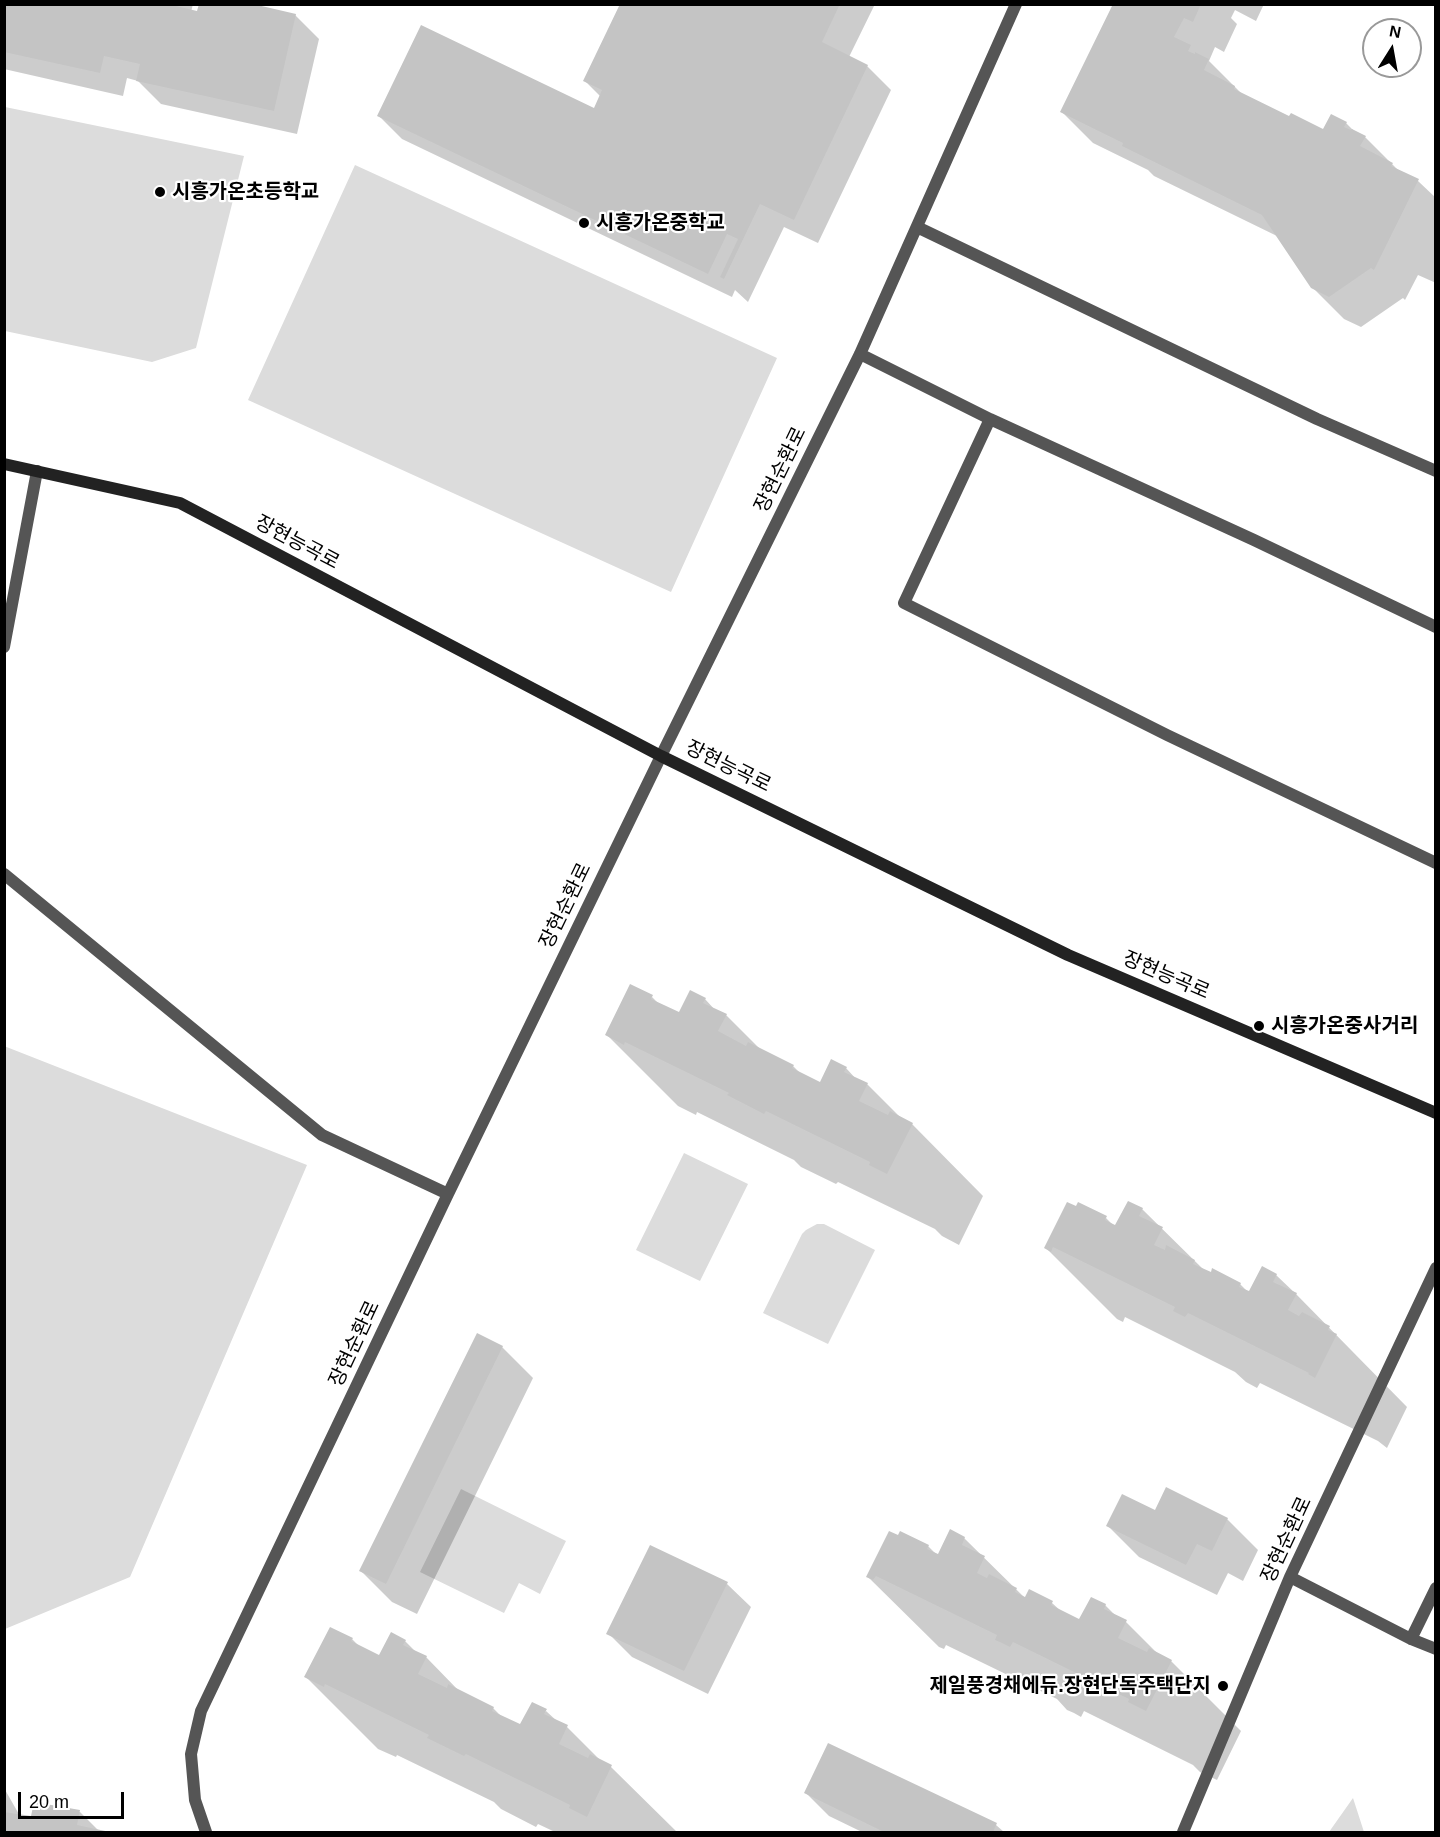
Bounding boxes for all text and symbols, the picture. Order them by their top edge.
north arrow [1362,18,1422,78]
text: N [1388,22,1402,41]
place label: 시흥가온초등학교 [172,180,319,204]
marker: 시흥가온초등학교 [153,185,167,199]
place label: 시흥가온중학교 [596,211,725,235]
marker: 시흥가온중학교 [577,216,591,230]
street label: 장현순환로 [750,423,812,517]
street label: 장현능곡로 [251,511,343,575]
street label: 장현능곡로 [681,736,775,798]
street label: 장현순환로 [535,859,597,953]
street label: 장현능곡로 [1119,947,1213,1005]
place label: 시흥가온중사거리 [1271,1014,1418,1038]
marker: 시흥가온중사거리 [1252,1019,1266,1033]
street label: 장현순환로 [325,1297,385,1391]
street label: 장현순환로 [1257,1493,1317,1587]
place label: 제일풍경채에듀.장현단독주택단지 [929,1674,1211,1698]
marker: 제일풍경채에듀.장현단독주택단지 [1216,1679,1230,1693]
scale bar [21,1780,128,1818]
text: 20 m [29,1792,69,1812]

